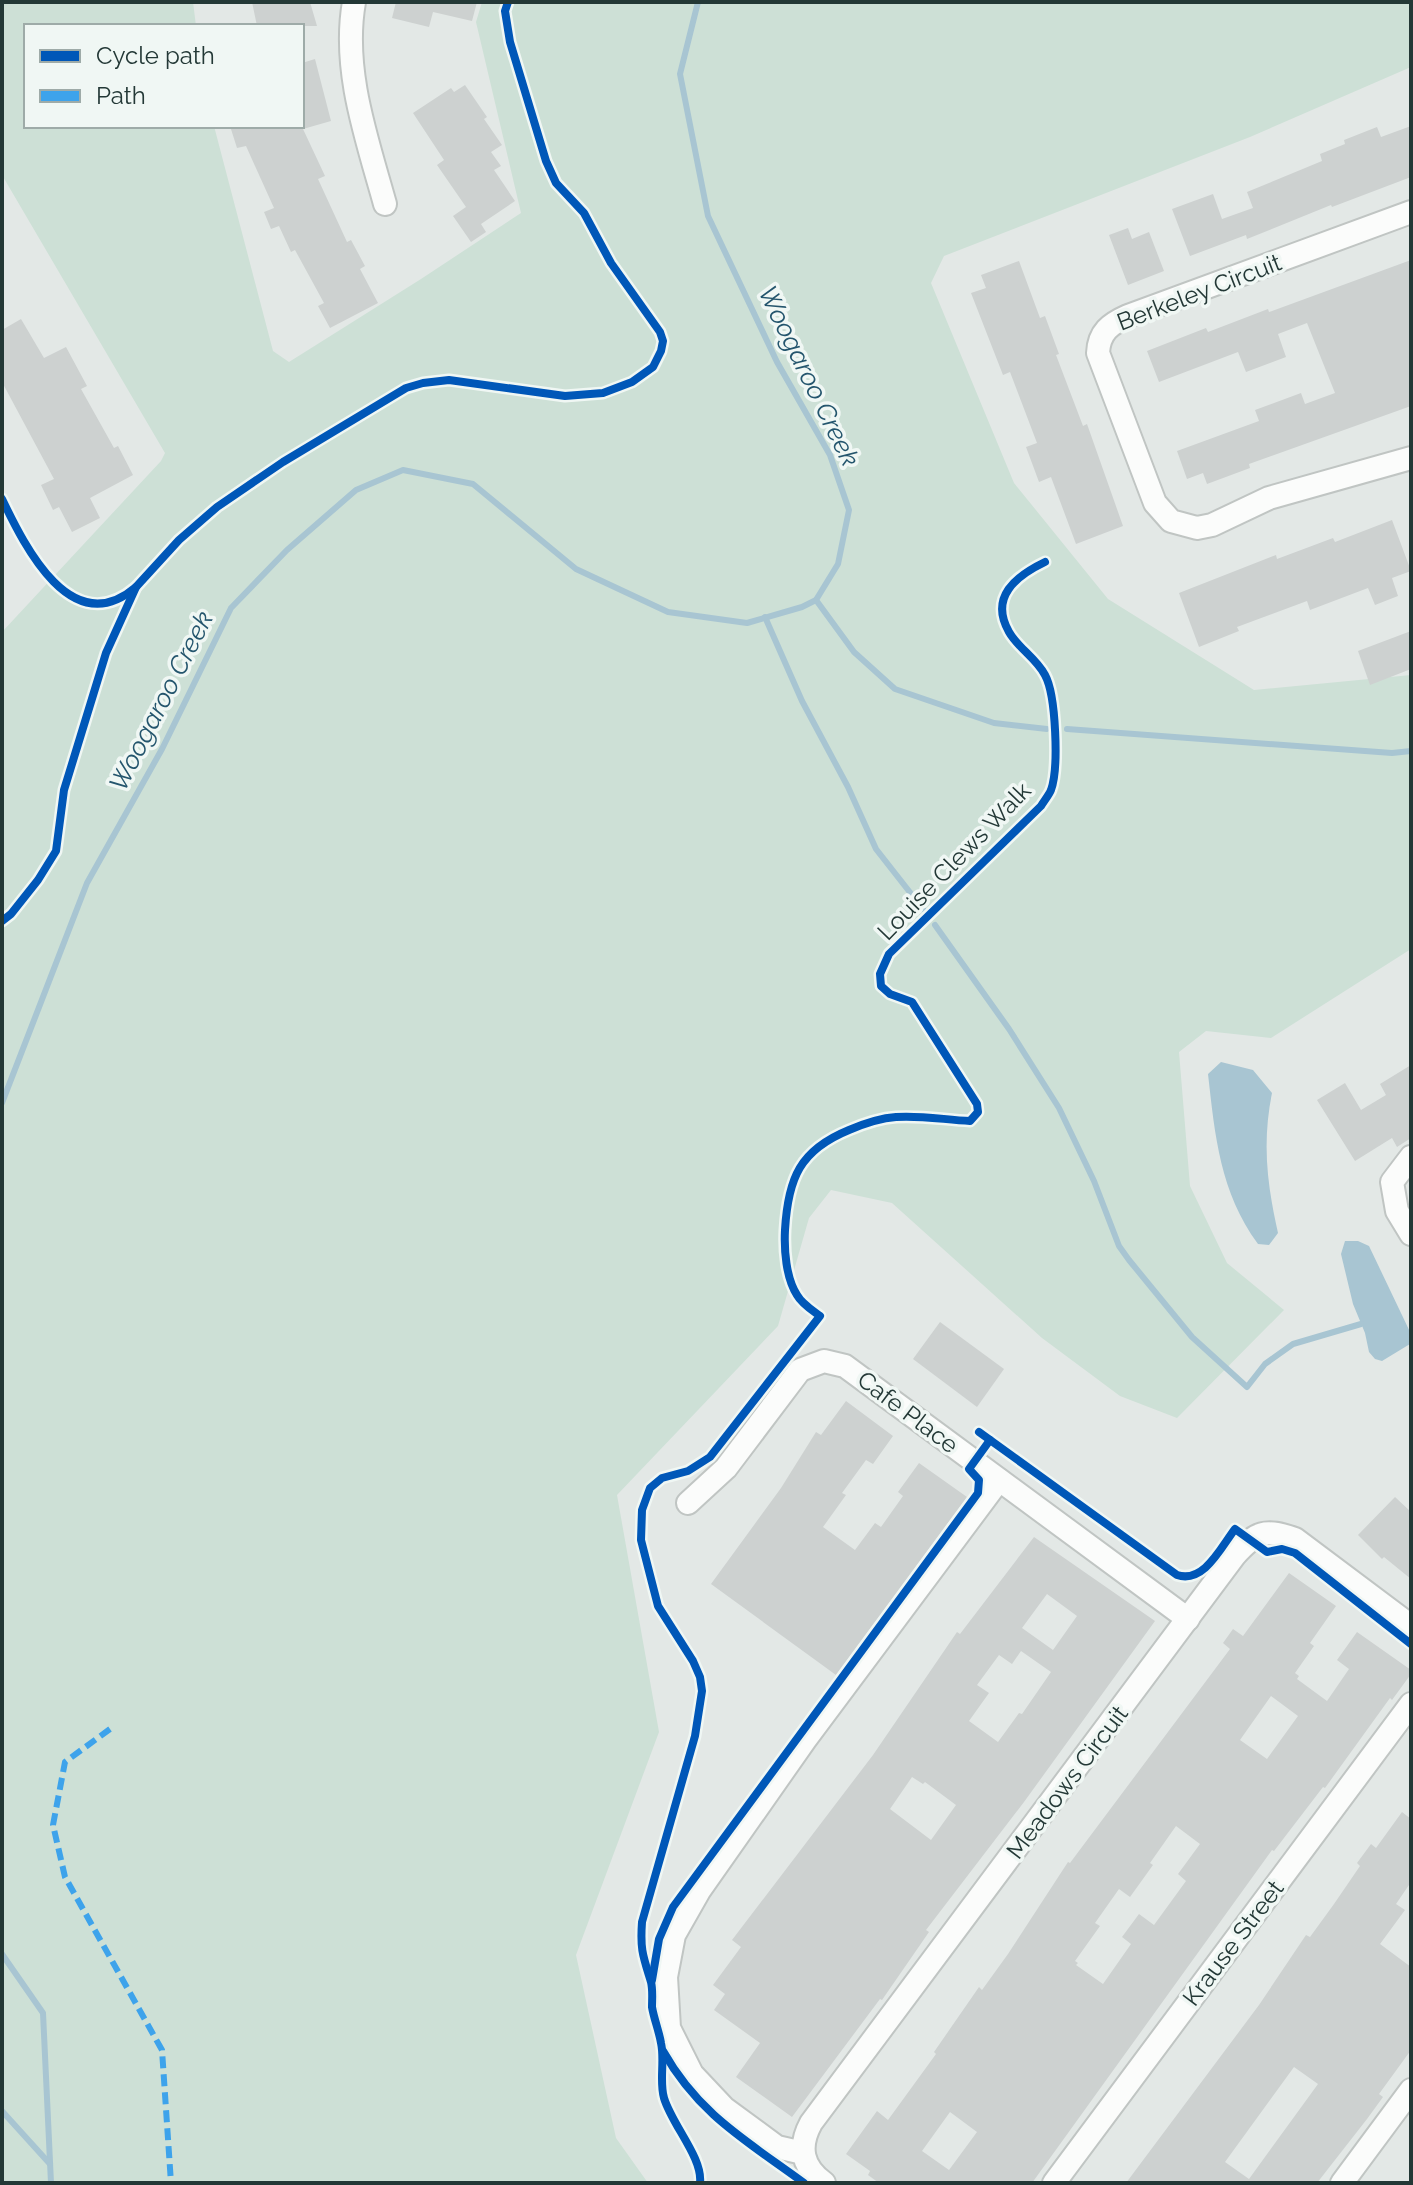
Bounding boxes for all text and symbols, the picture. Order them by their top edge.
legend [24,24,304,128]
text: Cycle path [96,41,215,70]
text: Path [96,81,146,110]
street label: Berkeley Circuit [1113,247,1285,337]
water label: Woogaroo Creek [752,281,866,471]
water label: Woogaroo Creek [103,606,219,796]
street label: Louise Clews Walk [871,776,1037,946]
street label: Cafe Place [852,1365,964,1459]
street label: Meadows Circuit [1000,1700,1134,1864]
street label: Krause Street [1176,1875,1290,2011]

